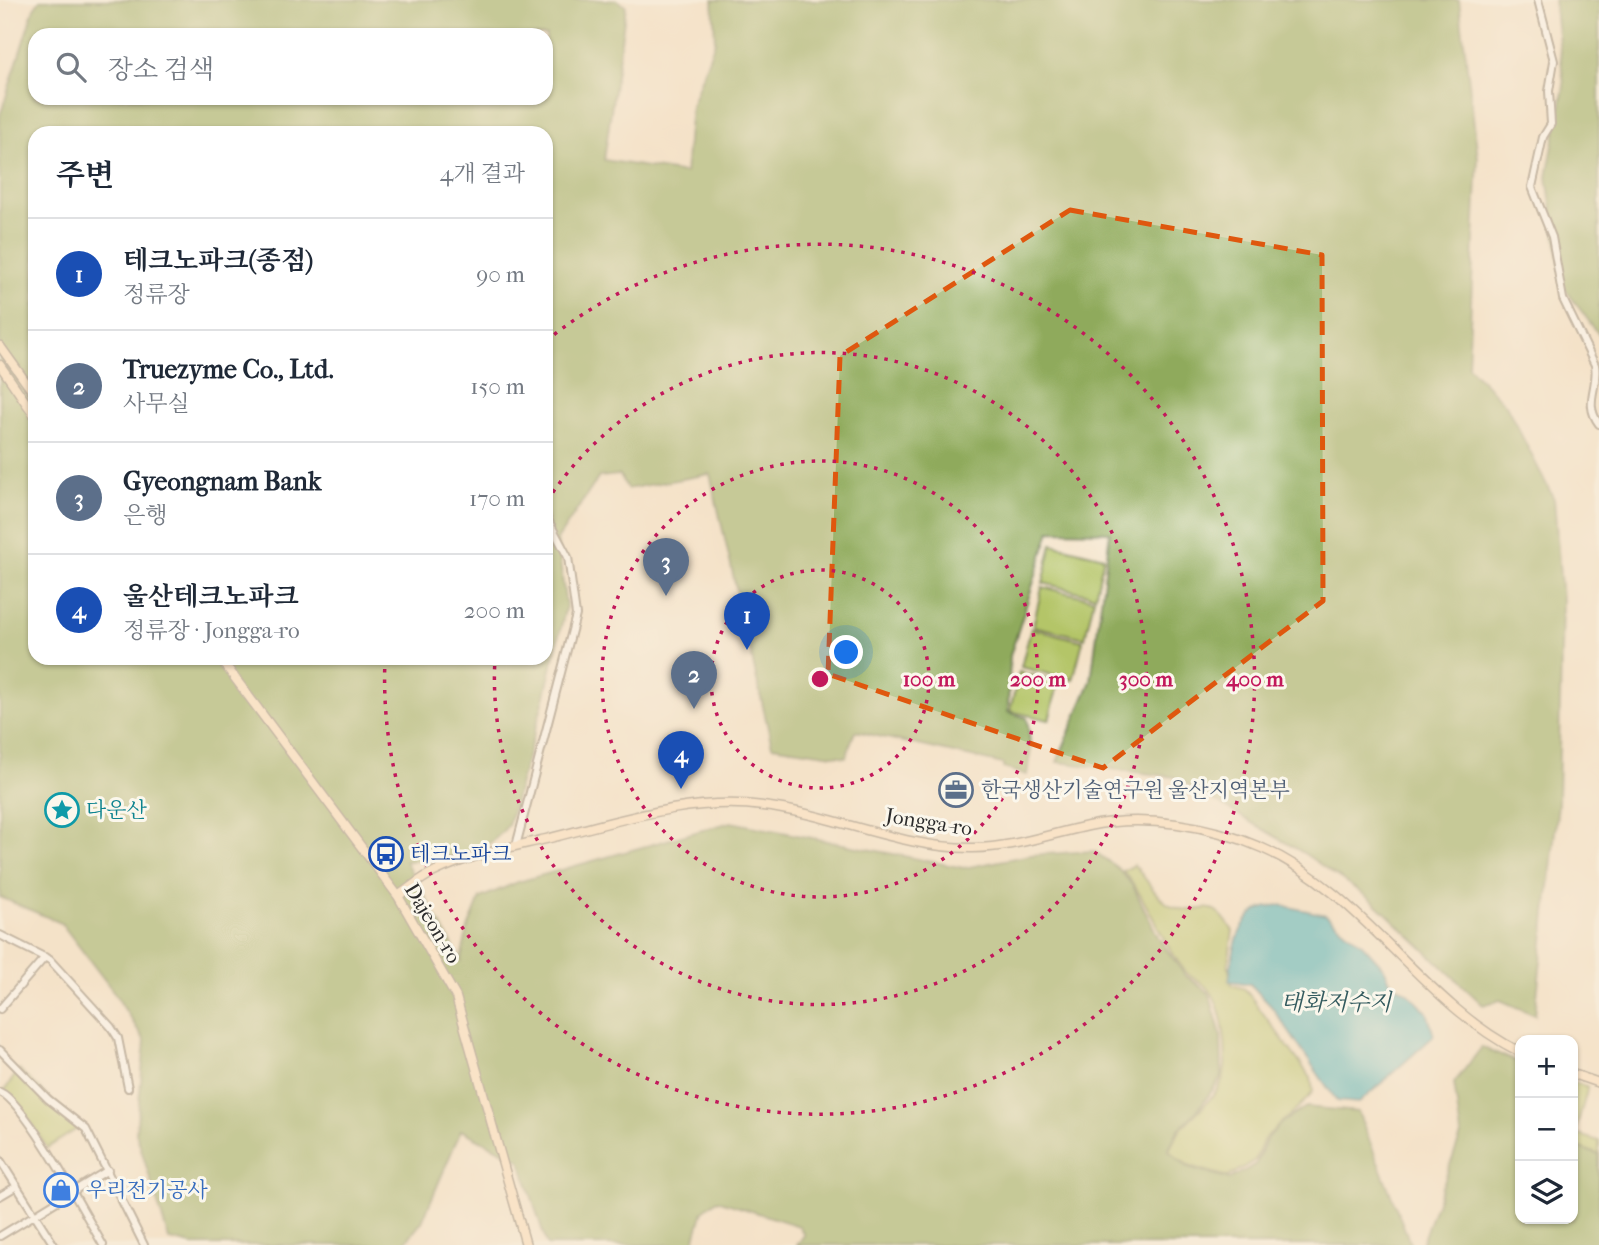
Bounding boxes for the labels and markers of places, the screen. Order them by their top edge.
pin: 3 [643,538,689,596]
pin: 1 [724,592,770,650]
pin: 2 [671,651,717,709]
centre of rings [808,667,832,691]
pin: 4 [658,731,704,789]
office icon: 한국생산기술연구원 울산지역본부 [937,771,975,809]
place label: 한국생산기술연구원 울산지역본부 [981,778,1290,802]
place icon: 다운산 [43,791,81,829]
place label: 다운산 [86,798,148,822]
bus stop icon: 테크노파크 [367,835,405,873]
place label: 테크노파크 [410,842,511,866]
shop icon: 우리전기공사 [42,1171,80,1209]
place label: 우리전기공사 [86,1178,208,1202]

